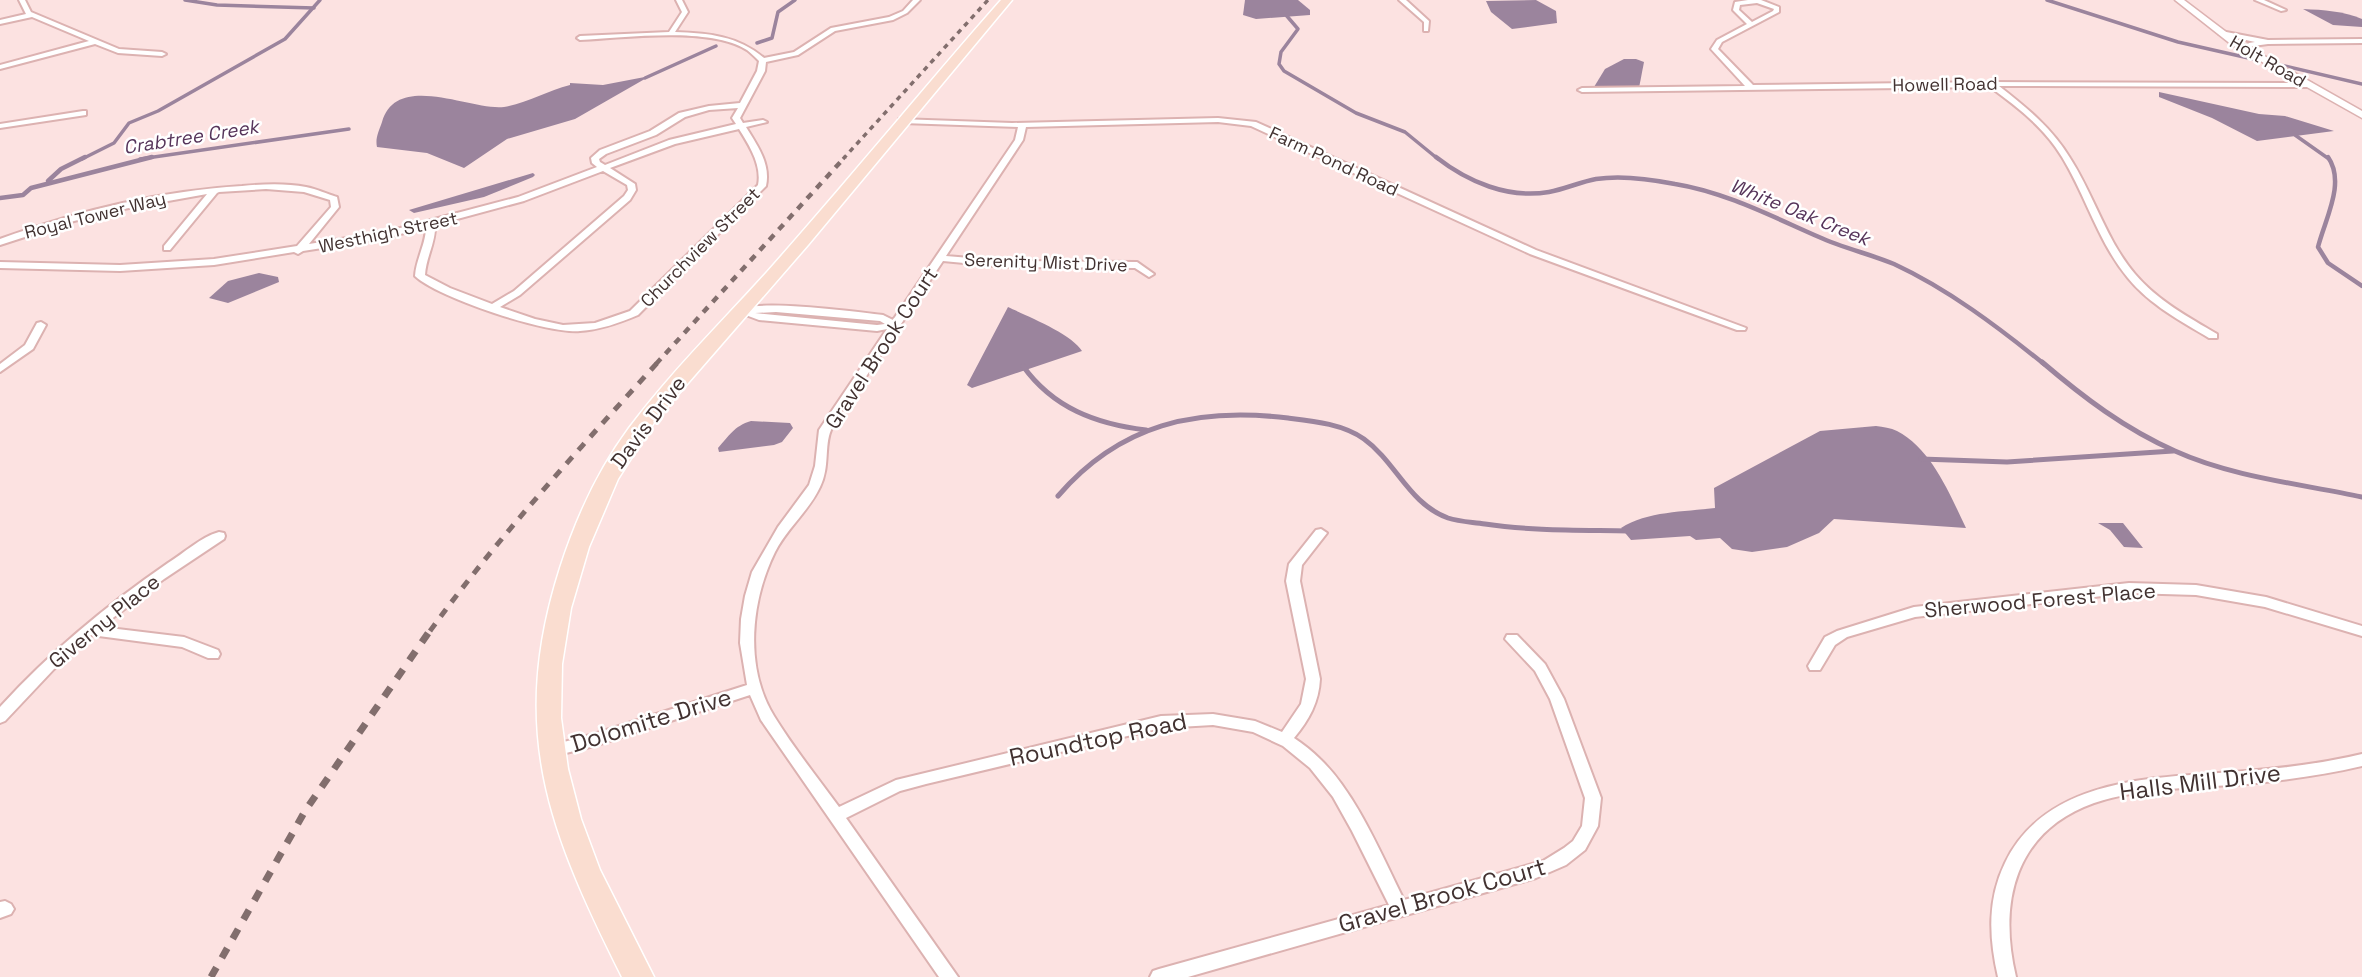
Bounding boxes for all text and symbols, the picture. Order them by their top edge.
street label: Holt Road [2226,30,2310,92]
street label: Howell Road [1892,72,1998,96]
water label: Crabtree Creek [122,114,263,160]
street label: Farm Pond Road [1266,121,1402,201]
water label: White Oak Creek [1727,173,1876,252]
street label: Churchview Street [635,182,765,312]
street label: Royal Tower Way [22,186,168,244]
street label: Westhigh Street [316,206,460,258]
street label: Serenity Mist Drive [964,248,1128,276]
street label: Gravel Brook Court [819,262,943,434]
street label: Davis Drive [605,370,691,474]
street label: Giverny Place [43,568,165,674]
street label: Sherwood Forest Place [1923,576,2157,624]
street label: Dolomite Drive [567,681,735,759]
street label: Roundtop Road [1006,705,1190,773]
street label: Halls Mill Drive [2118,757,2282,807]
street label: Gravel Brook Court [1335,851,1549,939]

